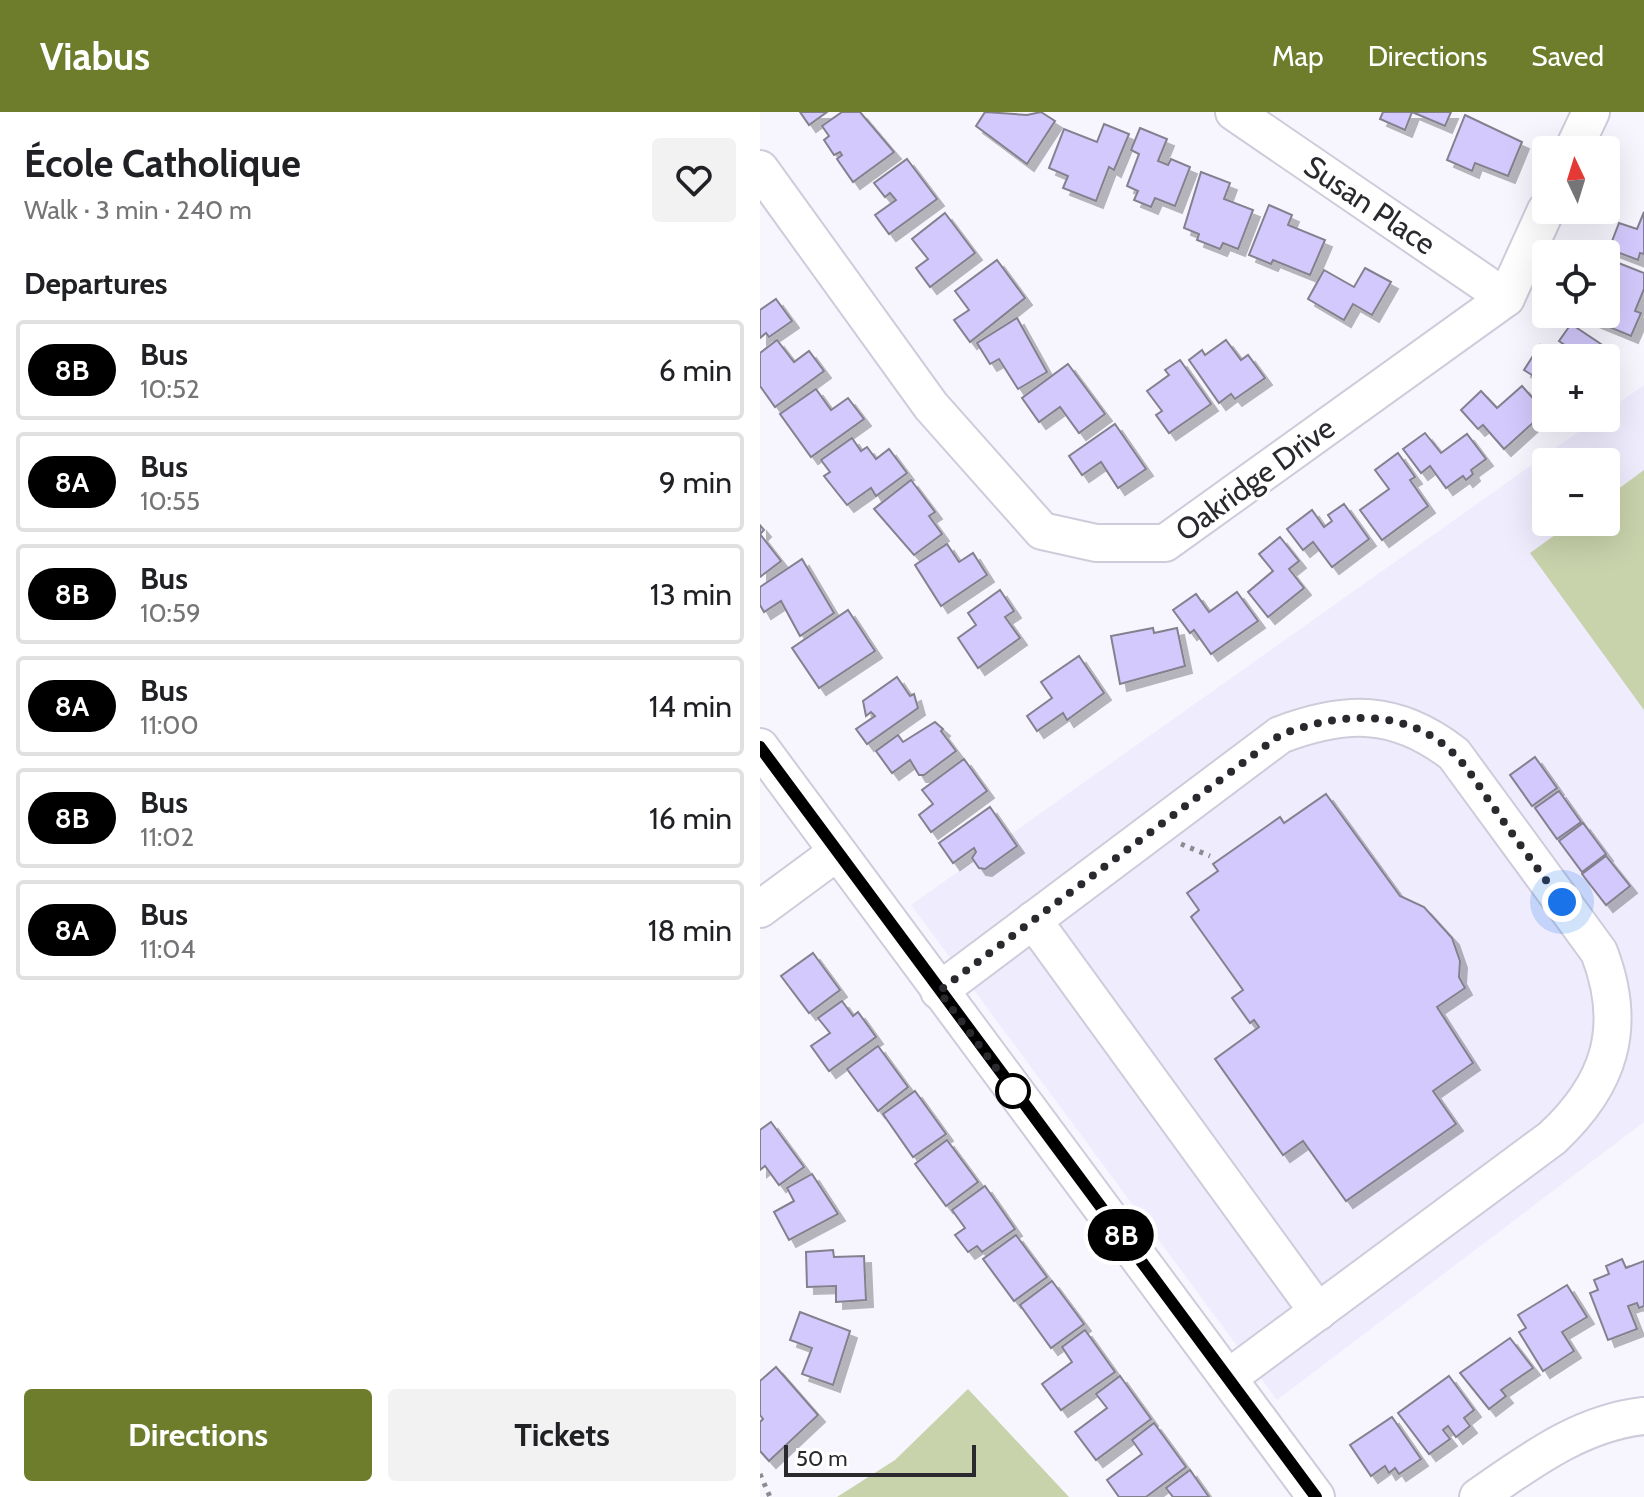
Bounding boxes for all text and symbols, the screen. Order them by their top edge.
text: Viabus [40,33,150,80]
text: Map [1272,39,1324,73]
text: Directions [1368,39,1487,73]
text: Saved [1531,39,1604,73]
north arrow [1532,136,1620,224]
map controls [1532,136,1620,536]
button: heart [652,138,736,222]
text: École Catholique [24,140,301,187]
street label: Susan Place [1297,148,1443,262]
text: Walk · 3 min · 240 m [24,194,252,226]
button: locate [1532,240,1620,328]
text: Departures [24,265,168,302]
text: Bus [140,336,188,373]
button: + [1532,344,1620,432]
text: 6 min [659,352,732,389]
text: 8B [55,353,89,387]
text: 10:52 [140,373,200,405]
street label: Oakridge Drive [1168,409,1342,549]
text: Bus [140,448,188,485]
button: − [1532,448,1620,536]
text: 9 min [659,464,732,501]
text: 8A [55,465,89,499]
text: 10:55 [140,485,200,517]
text: Bus [140,560,188,597]
text: 13 min [650,576,732,613]
text: 8B [55,577,89,611]
text: 10:59 [140,597,201,629]
text: Bus [140,672,188,709]
text: 14 min [649,688,732,725]
text: 8A [55,689,89,723]
text: 11:00 [140,709,199,741]
text: Bus [140,784,188,821]
text: 16 min [649,800,732,837]
text: 8B [55,801,89,835]
text: 11:02 [140,821,194,853]
your location [1542,882,1582,922]
text: Bus [140,896,188,933]
text: 18 min [648,912,732,949]
text: 8A [55,913,89,947]
text: 11:04 [140,933,196,965]
unlabelled marker [996,1074,1030,1108]
line badge: 8B [1085,1209,1157,1261]
text: 8B [1104,1218,1138,1252]
button: Directions [24,1389,372,1481]
button: Tickets [388,1389,736,1481]
scale bar [784,1441,976,1477]
text: 50 m [796,1445,848,1472]

